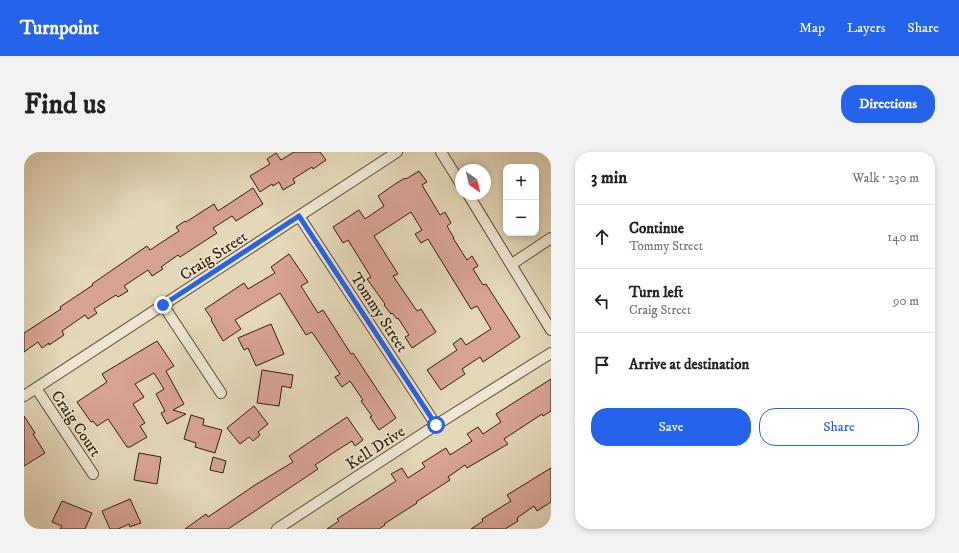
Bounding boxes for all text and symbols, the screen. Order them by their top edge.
text: Turnpoint [20,17,99,40]
text: Map [799,19,825,37]
text: Layers [847,19,885,37]
text: Share [907,19,939,37]
button: Directions [841,85,935,123]
text: Find us [24,87,106,122]
north arrow [455,164,491,200]
map controls [503,164,539,236]
button: + [503,164,539,200]
text: 3 min [591,167,627,189]
text: Walk · 230 m [853,170,919,186]
button: − [503,200,539,236]
text: Continue [629,219,684,238]
icon: ahead [591,226,613,248]
street label: Craig Street [176,227,251,285]
text: 140 m [887,229,919,245]
text: Tommy Street [629,238,703,254]
street label: Tommy Street [346,269,412,356]
text: Turn left [629,283,683,302]
icon: left [591,290,613,312]
text: 90 m [893,293,919,309]
route end [154,296,172,314]
text: Craig Street [629,302,691,318]
icon: arrive [591,354,613,376]
text: Arrive at destination [629,355,749,374]
street label: Craig Court [47,387,106,461]
button: Save [591,408,751,446]
button: Share [759,408,919,446]
route start [427,416,445,434]
street label: Kell Drive [342,421,409,474]

